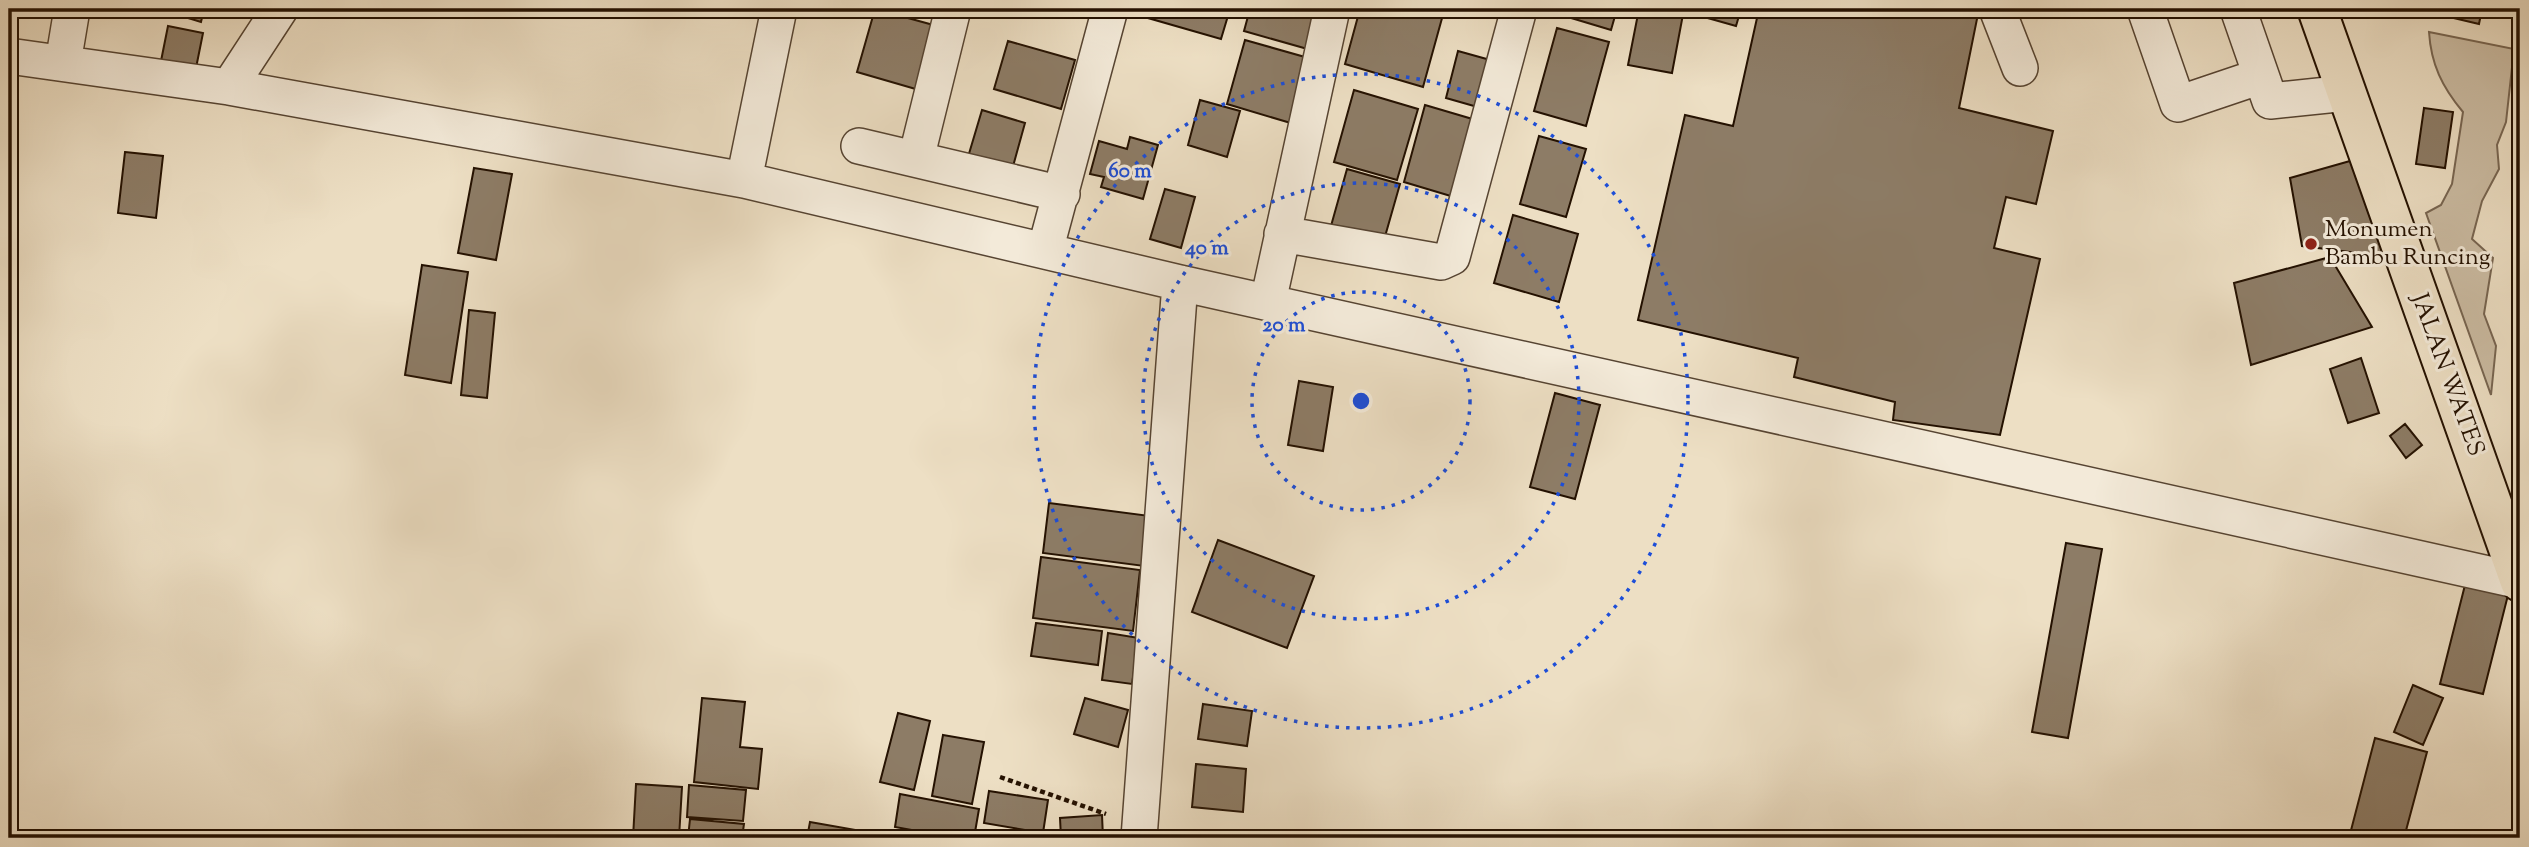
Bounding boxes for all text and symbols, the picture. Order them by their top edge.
text: 60 m [1108,157,1152,187]
place label: Monumen Bambu Runcing [2325,213,2491,275]
text: 40 m [1184,234,1229,264]
marker: Monumen Bambu Runcing [2303,236,2319,252]
street label: JALAN WATES [2401,287,2492,461]
text: 20 m [1263,311,1306,341]
centre of rings [1349,389,1373,413]

